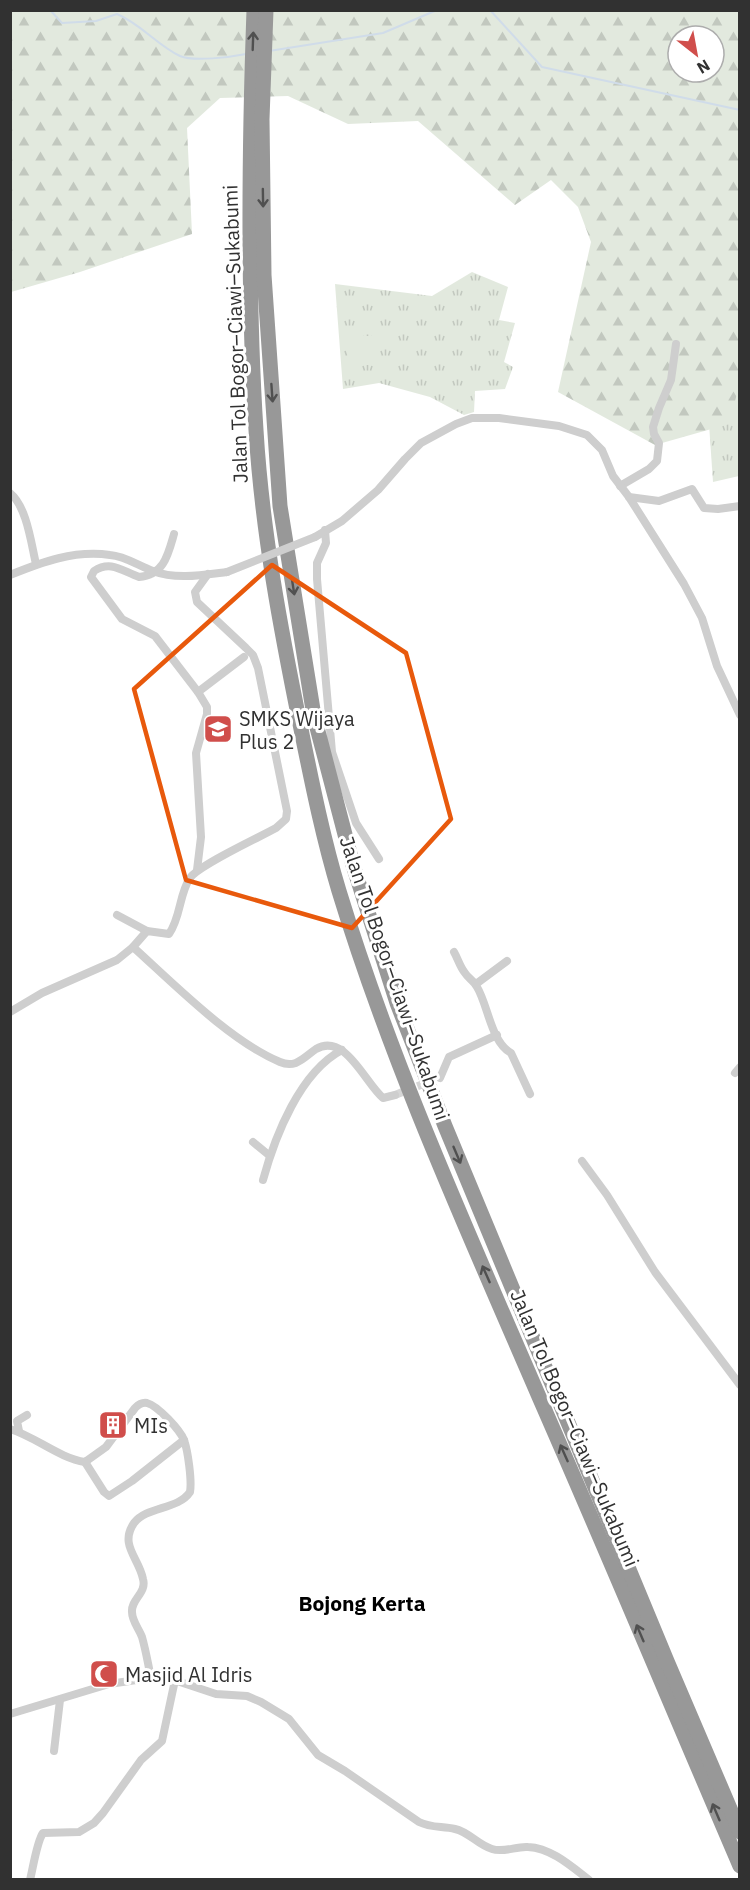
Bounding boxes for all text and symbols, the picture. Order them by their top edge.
north arrow [666,24,726,84]
one-way arrow [247,32,258,52]
text: N [694,55,714,78]
street label: Jalan Tol Bogor–Ciawi–Sukabumi [216,184,254,484]
one-way arrow [257,188,269,208]
one-way arrow [267,382,278,402]
one-way arrow [288,576,299,596]
place label: SMKS Wijaya Plus 2 [239,705,355,755]
school or university icon: SMKS Wijaya Plus 2 [202,713,234,745]
street label: Jalan Tol Bogor–Ciawi–Sukabumi [334,832,456,1124]
one-way arrow [452,1146,463,1164]
one-way arrow [480,1266,491,1284]
street label: Jalan Tol Bogor–Ciawi–Sukabumi [504,1285,646,1571]
building icon: MIs [97,1409,129,1441]
place label: MIs [134,1412,168,1439]
one-way arrow [558,1444,569,1463]
district label: Bojong Kerta [298,1589,426,1617]
one-way arrow [634,1624,645,1642]
mosque icon: Masjid Al Idris [88,1658,120,1690]
place label: Masjid Al Idris [125,1661,253,1688]
one-way arrow [710,1803,721,1821]

